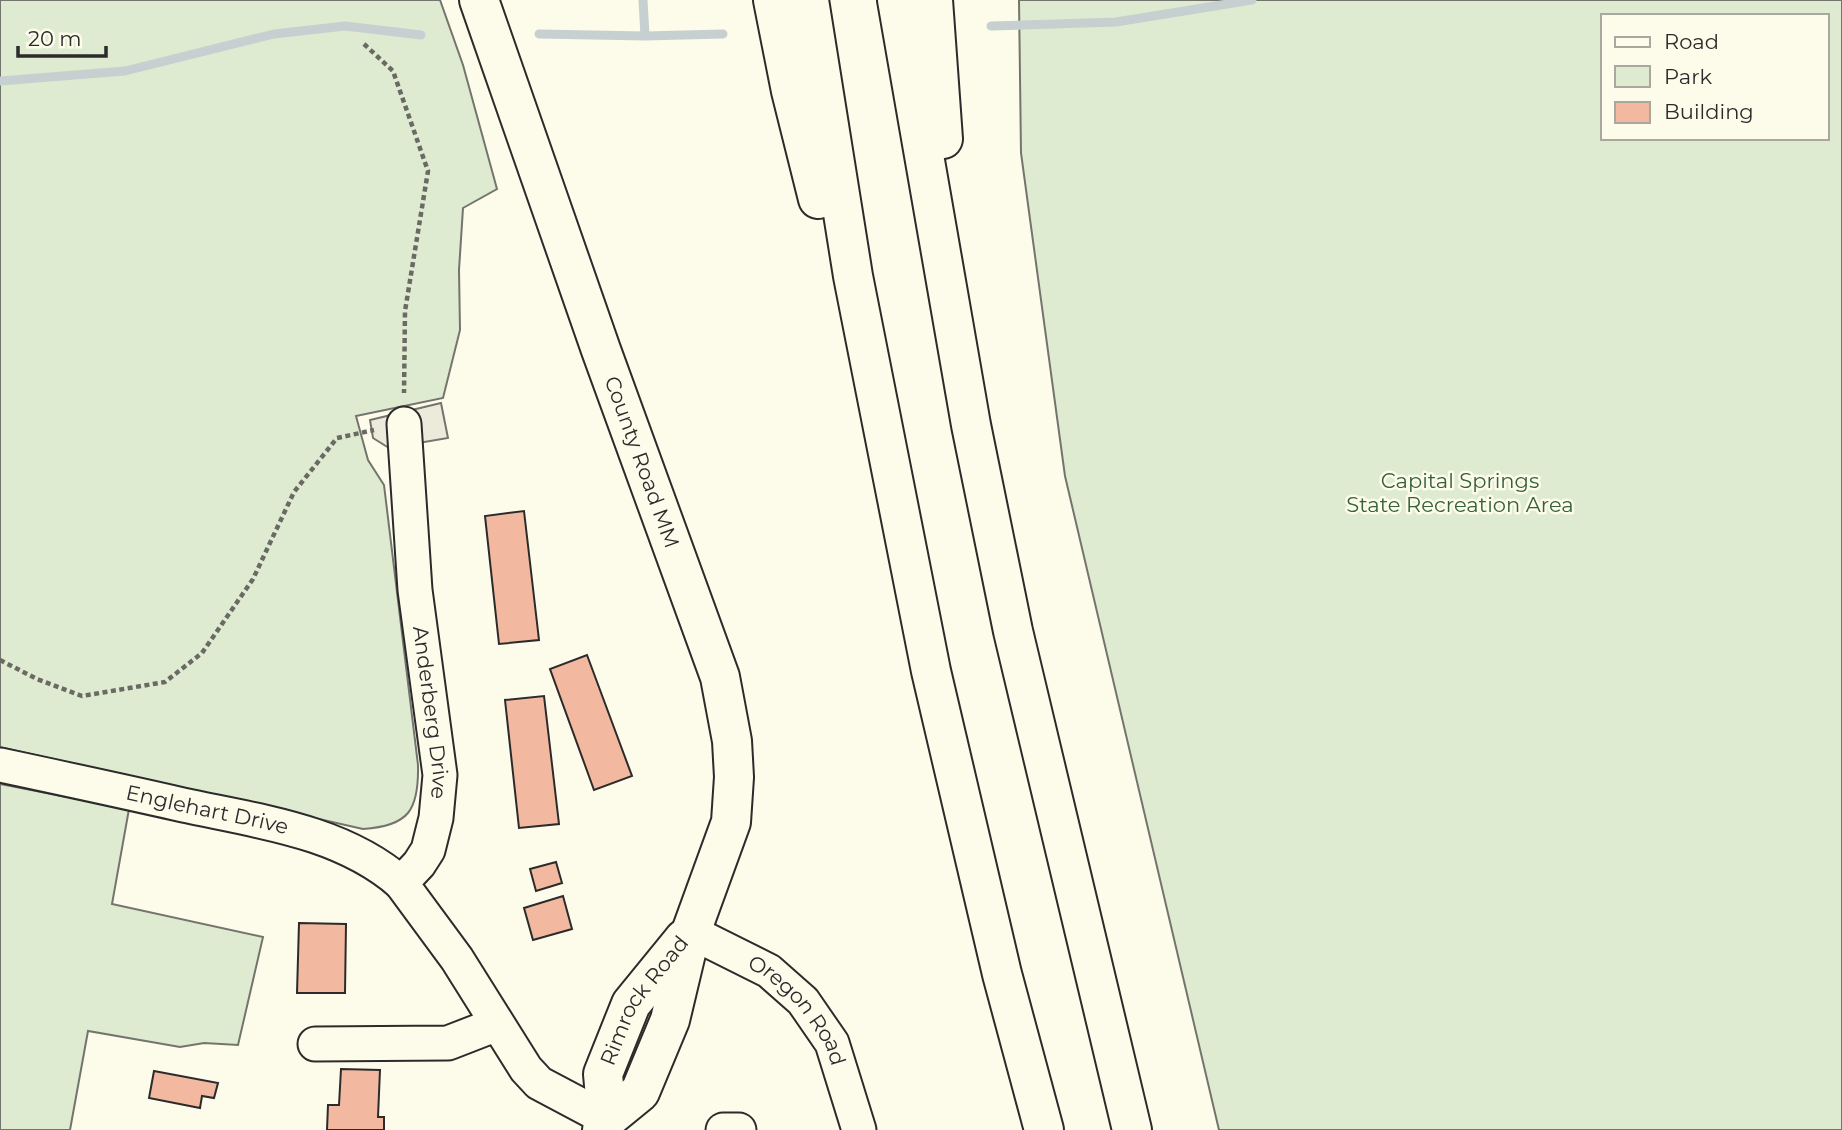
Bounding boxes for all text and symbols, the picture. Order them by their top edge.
scale bar [18,14,105,58]
legend [1601,14,1828,140]
text: 20 m [28,26,82,51]
text: Road [1664,29,1719,54]
text: Park [1664,64,1712,89]
text: Building [1664,99,1754,124]
street label: County Road MM [600,373,685,551]
park label: Capital Springs State Recreation Area [1346,468,1574,517]
street label: Anderberg Drive [408,624,453,800]
street label: Englehart Drive [124,780,291,839]
street label: Rimrock Road [595,931,693,1069]
street label: Oregon Road [744,950,851,1068]

